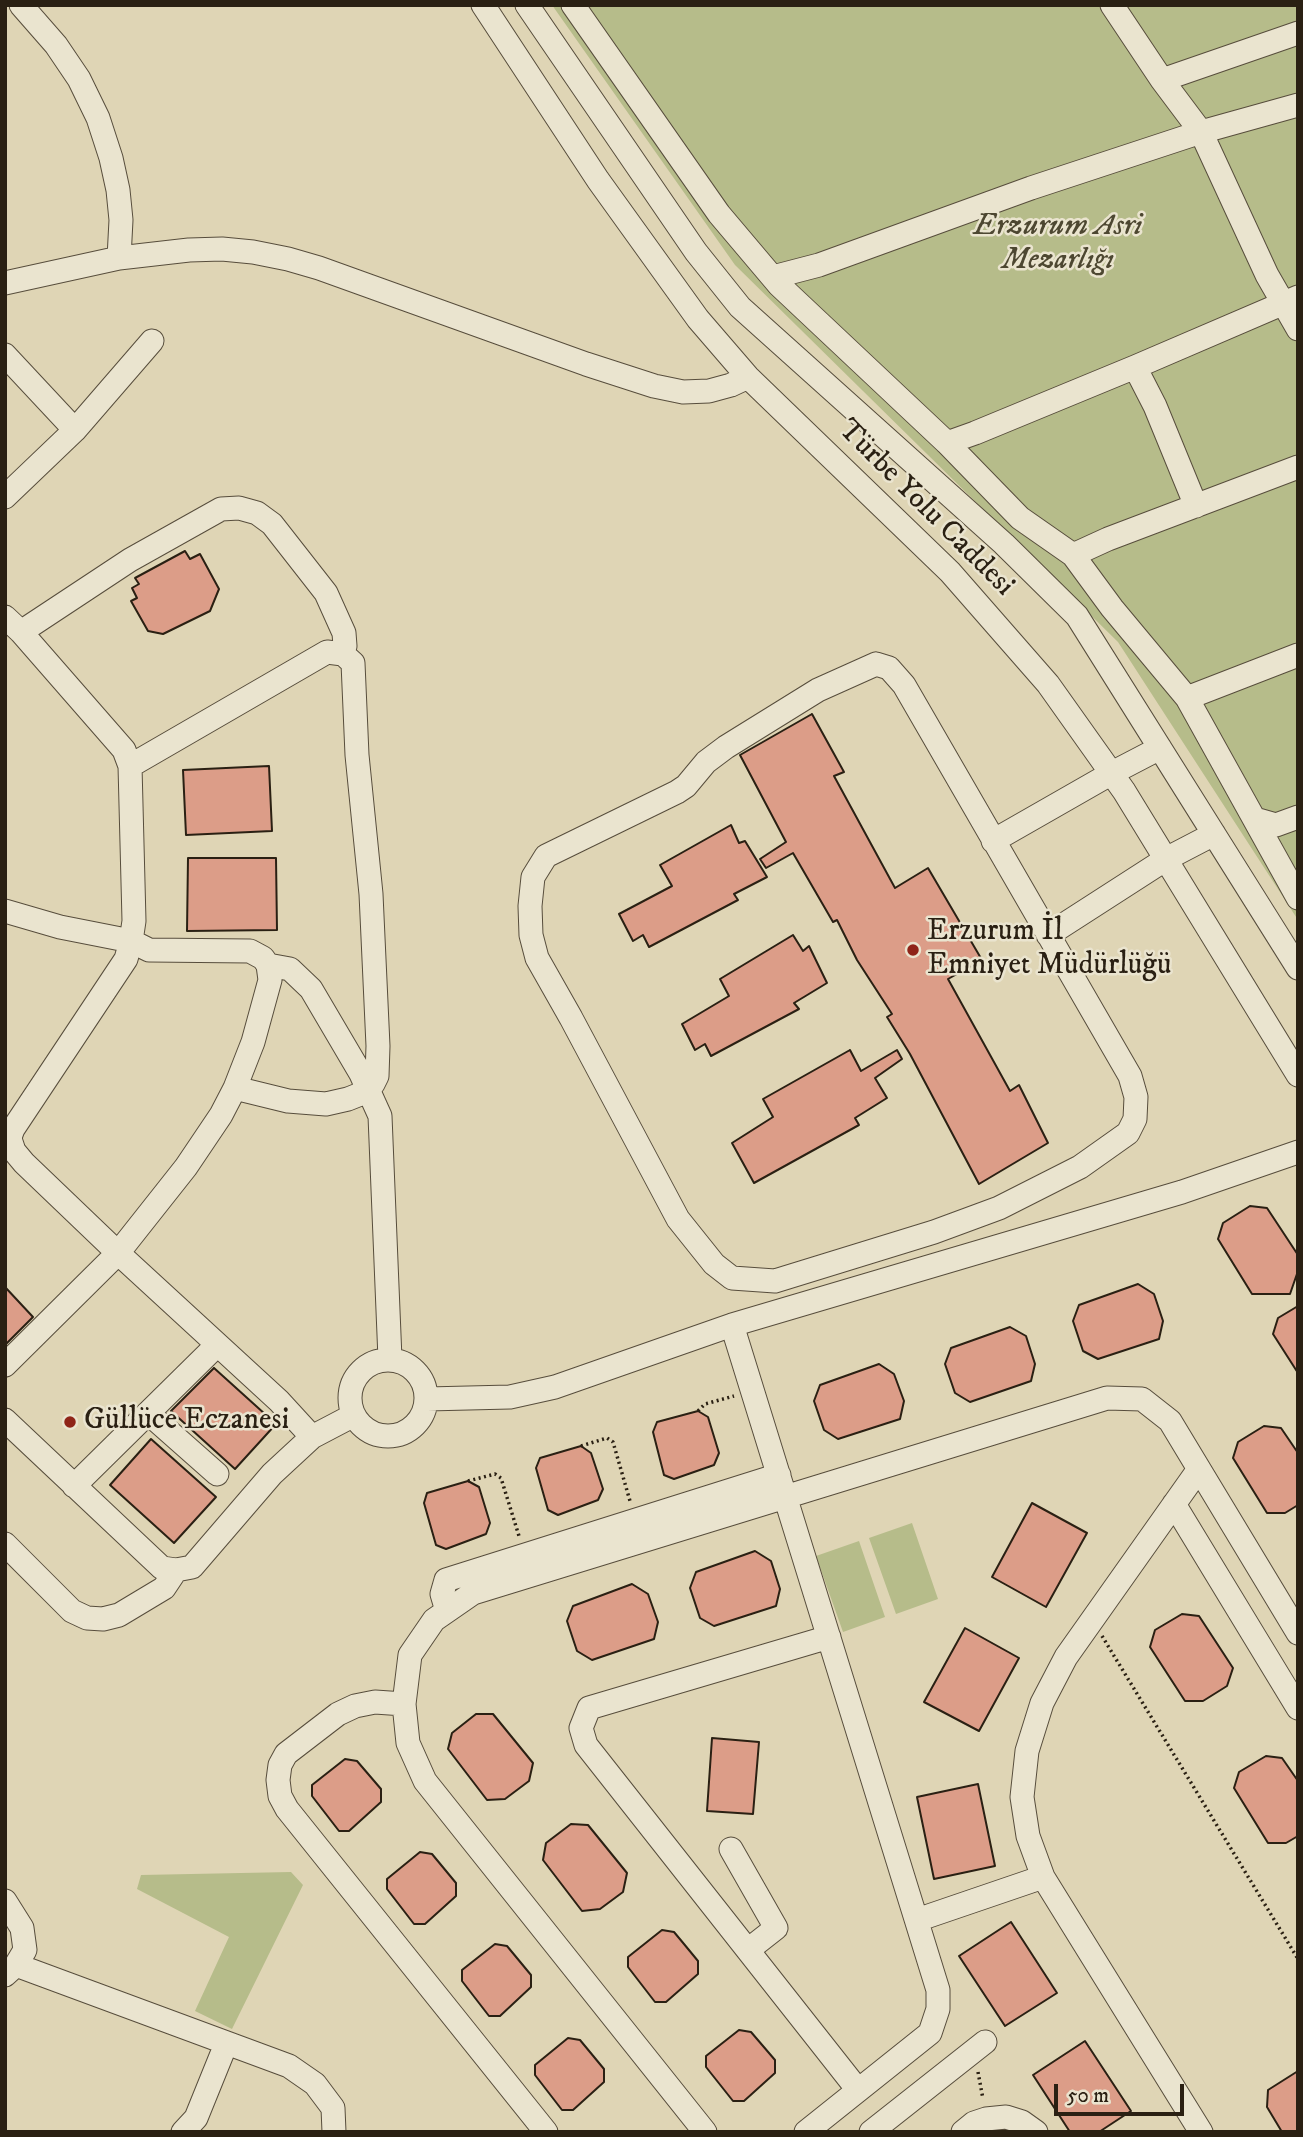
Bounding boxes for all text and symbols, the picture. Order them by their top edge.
park label: Erzurum Asri Mezarlığı [974,210,1142,280]
street label: Türbe Yolu Caddesi [829,413,1021,605]
place label: Erzurum İl Emniyet Müdürlüğü [927,915,1171,986]
marker: Erzurum İl Emniyet Müdürlüğü [905,942,921,958]
place label: Güllüce Eczanesi [84,1404,289,1440]
marker: Güllüce Eczanesi [62,1414,78,1430]
scale bar [1058,2070,1188,2114]
text: 50 m [1067,2083,1109,2109]

